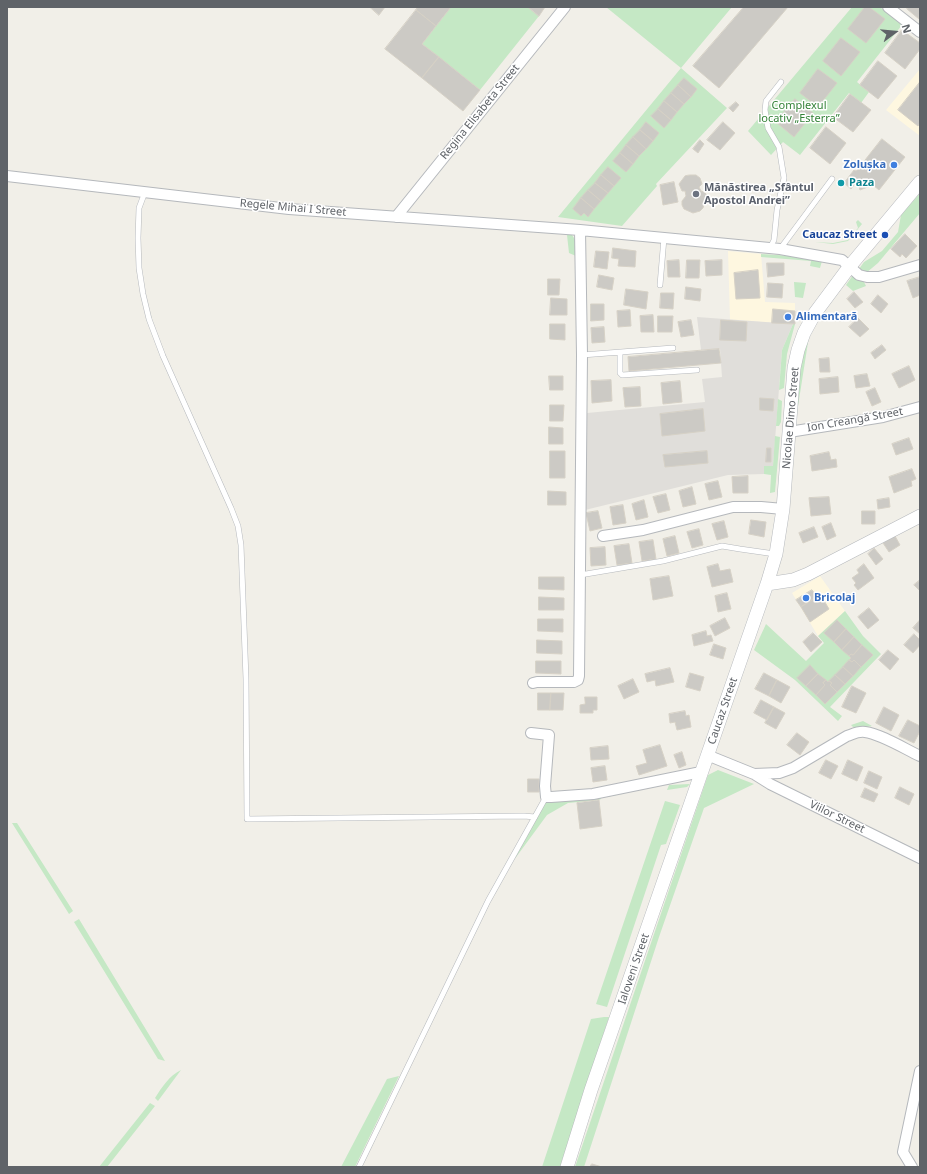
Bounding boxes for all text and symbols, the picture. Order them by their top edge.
north arrow [875,12,915,52]
text: N [899,22,915,35]
street label: Regina Elisabeta Street [438,62,522,162]
park label: Complexul locativ „Esterra” [758,99,840,125]
place label: Zolușka [843,158,886,172]
marker: Zolușka [889,160,899,170]
place label: Paza [849,176,874,190]
marker: Paza [836,178,846,188]
place label: Mănăstirea „Sfântul Apostol Andrei” [704,181,814,207]
marker: Mănăstirea „Sfântul Apostol Andrei” [691,189,701,199]
street label: Regele Mihai I Street [239,197,347,219]
place label: Caucaz Street [802,228,877,242]
marker: Caucaz Street [880,230,890,240]
place label: Alimentară [796,310,857,324]
marker: Alimentară [783,312,793,322]
street label: Nicolae Dimo Street [780,366,802,470]
street label: Ion Creangă Street [806,405,904,435]
place label: Bricolaj [814,591,855,605]
marker: Bricolaj [801,593,811,603]
street label: Caucaz Street [705,676,741,746]
street label: Viilor Street [807,798,867,836]
street label: Ialoveni Street [616,932,652,1006]

